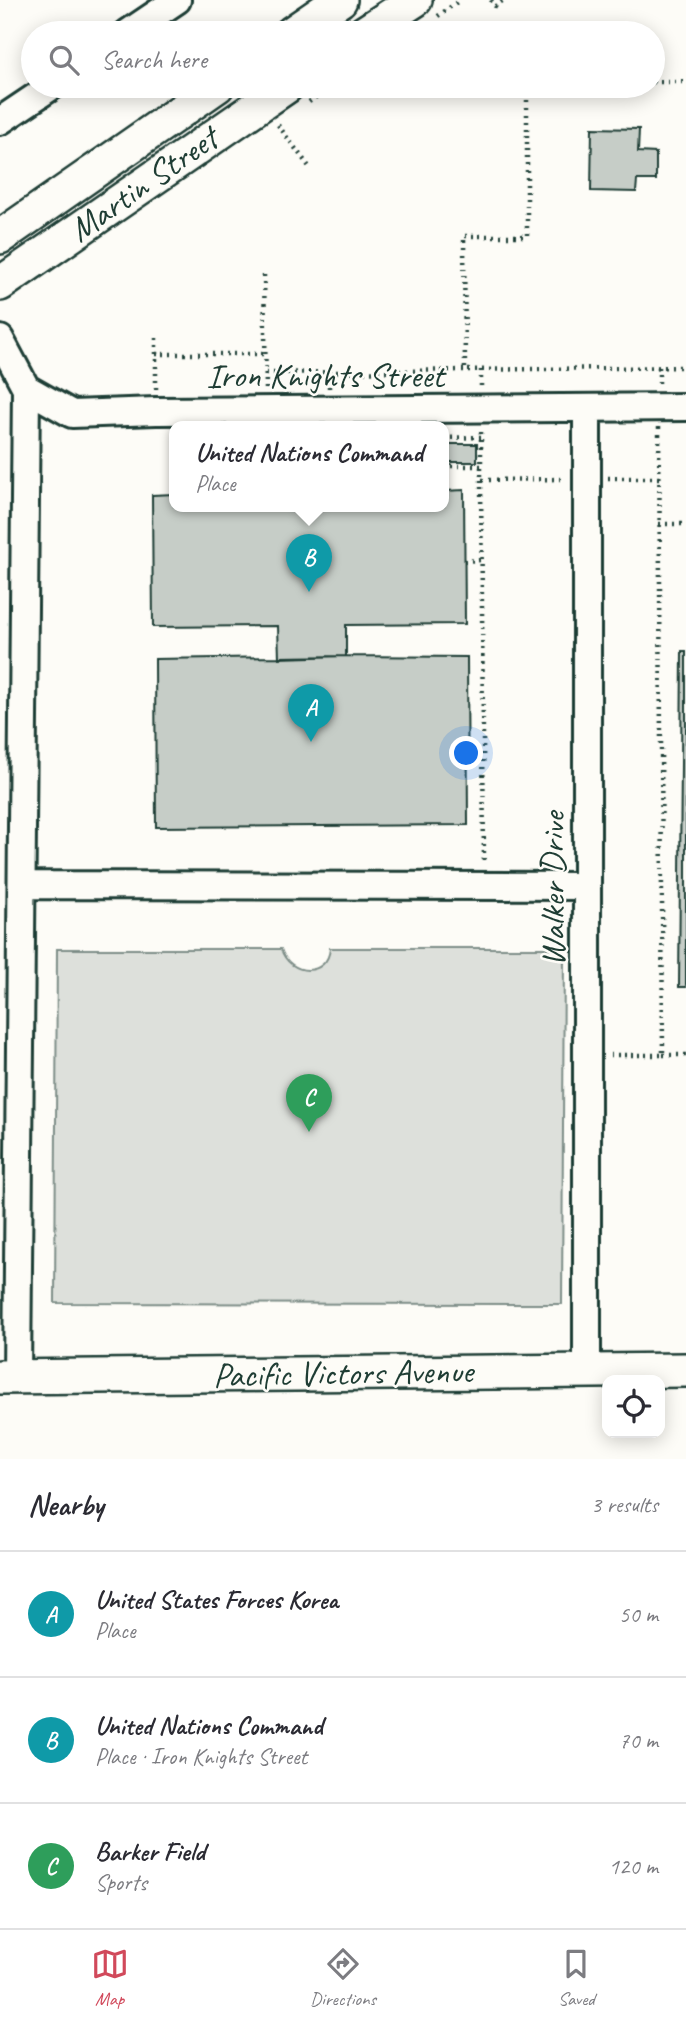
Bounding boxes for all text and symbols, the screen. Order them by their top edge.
search box [21,21,665,98]
icon: search [45,41,83,79]
text: Search here [101,43,207,76]
street label: Martin Street [60,114,230,252]
street label: Iron Knights Street [206,353,447,398]
popup [169,421,449,512]
text: United Nations Command [195,436,423,469]
text: Place [195,469,236,498]
pin: B [286,534,332,592]
pin: A [288,684,334,742]
your location [449,736,483,770]
street label: Walker Drive [530,809,575,966]
pin: C [286,1074,332,1132]
street label: Pacific Victors Avenue [213,1348,476,1398]
map controls [602,1375,665,1438]
button: locate [602,1375,665,1438]
text: Nearby [28,1486,104,1524]
text: 3 results [591,1490,658,1519]
text: United States Forces Korea [95,1583,338,1616]
text: A [45,1600,57,1629]
text: 50 m [619,1600,658,1629]
text: Place [95,1616,135,1645]
text: United Nations Command [95,1709,323,1742]
text: B [45,1726,57,1755]
text: 70 m [619,1726,658,1755]
text: Place · Iron Knights Street [95,1742,307,1771]
text: Barker Field [95,1835,205,1868]
text: C [46,1852,56,1881]
text: 120 m [609,1852,658,1881]
text: Sports [95,1868,147,1897]
tab: Map [91,1945,129,2011]
tab: Directions [310,1945,376,2011]
tab: Saved [557,1945,595,2011]

